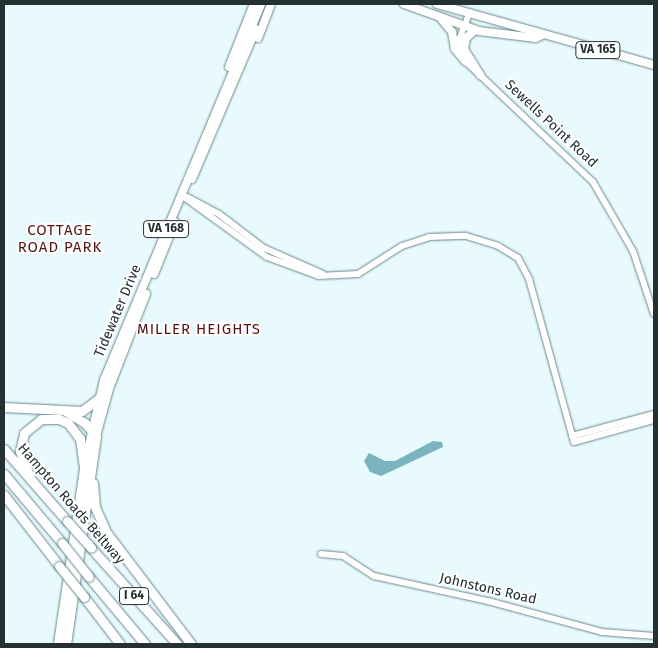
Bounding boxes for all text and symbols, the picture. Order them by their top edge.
road number: VA 165 [574,40,622,60]
street label: Sewells Point Road [501,77,601,171]
road number: VA 168 [142,220,190,238]
district label: COTTAGE ROAD PARK [17,221,103,256]
street label: Tidewater Drive [91,262,145,360]
district label: MILLER HEIGHTS [135,321,263,339]
street label: Hampton Roads Beltway [14,440,128,568]
street label: Johnstons Road [438,570,538,608]
road number: I 64 [119,586,149,606]

